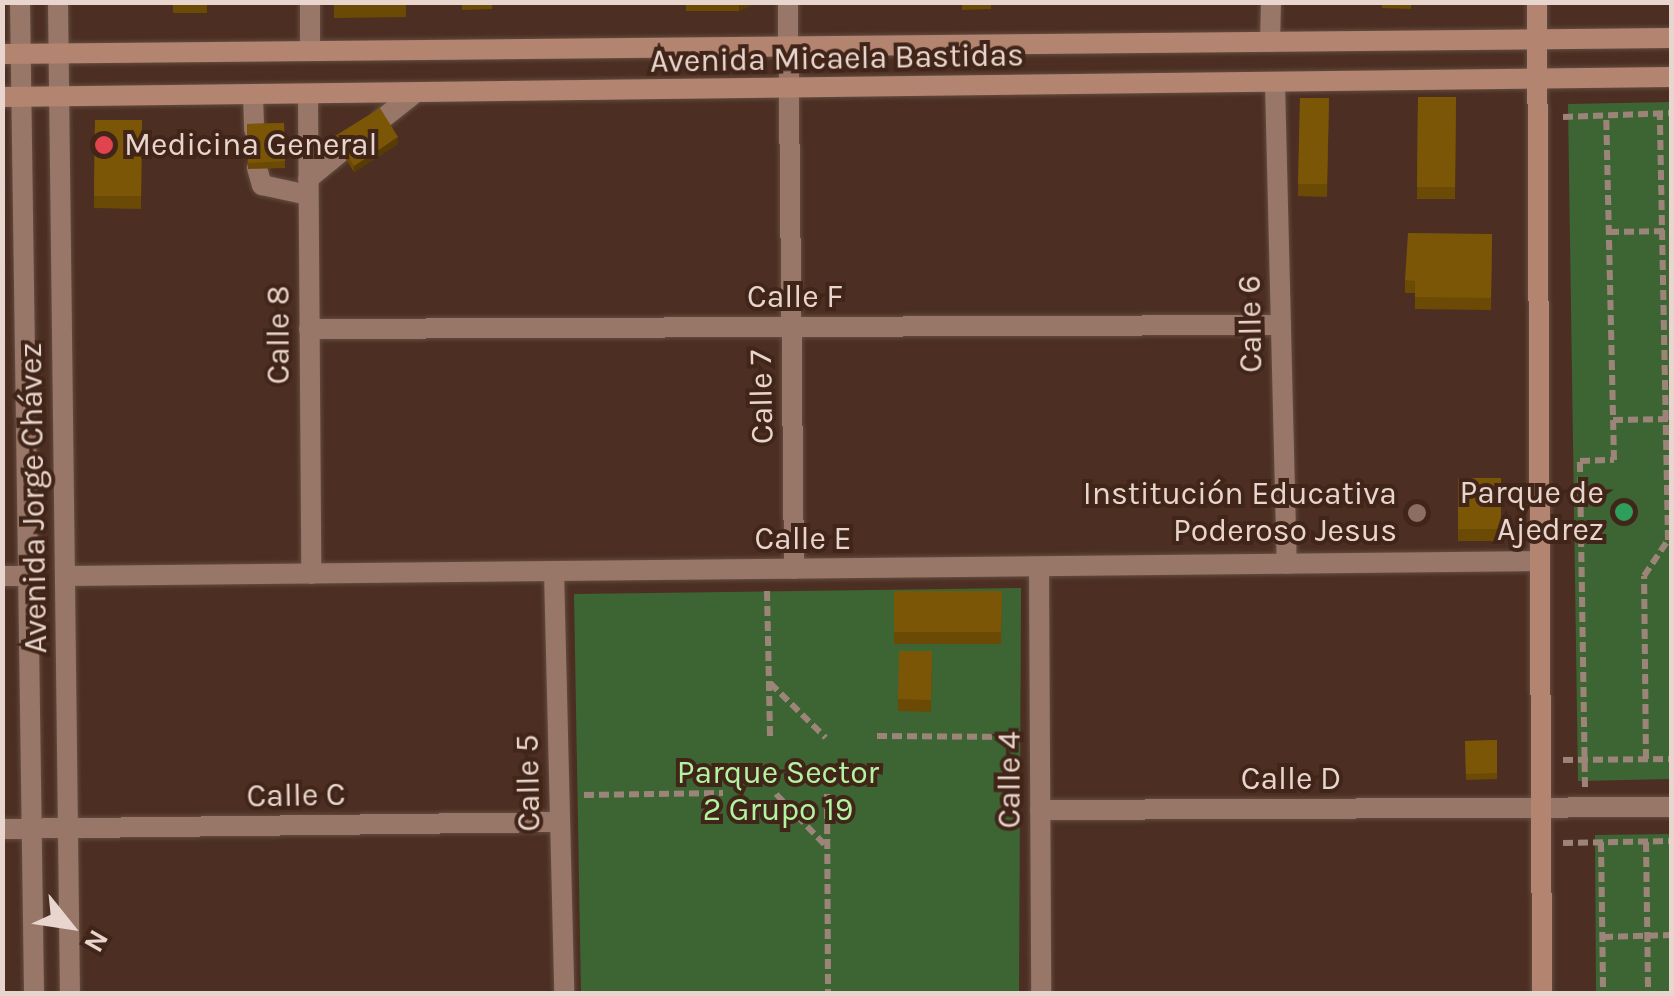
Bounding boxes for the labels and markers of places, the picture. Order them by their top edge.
place label: Medicina General [124,126,378,164]
marker: Medicina General [93,134,115,156]
place label: Parque de Ajedrez [1460,475,1604,550]
place label: Institución Educativa Poderoso Jesus [1083,476,1397,551]
marker: Parque de Ajedrez [1613,501,1635,523]
marker: Institución Educativa Poderoso Jesus [1406,502,1428,524]

